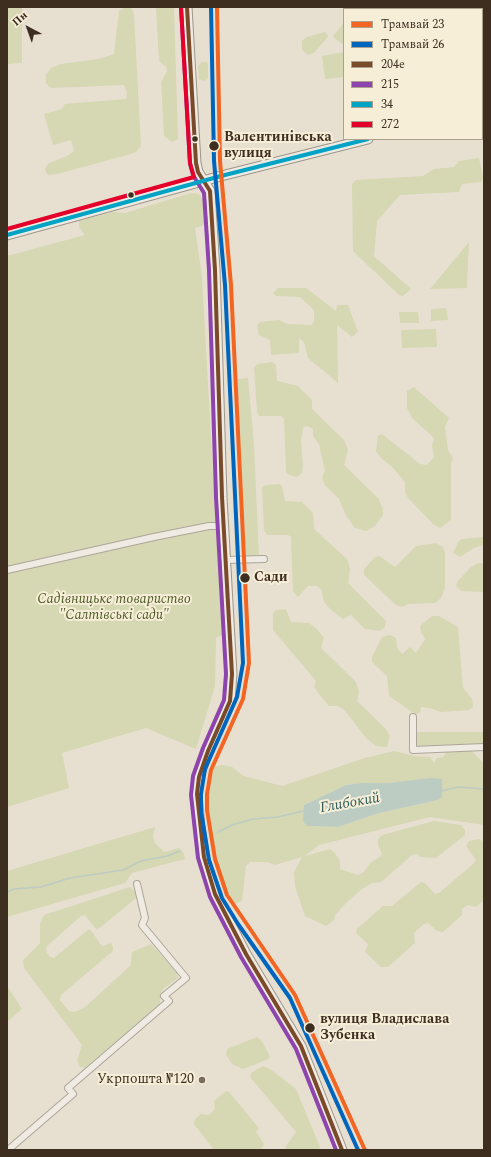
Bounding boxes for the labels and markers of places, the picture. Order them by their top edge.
place label: Валентинівська вулиця [224,130,332,162]
unlabelled marker [190,134,200,144]
marker: Валентинівська вулиця [207,139,221,153]
unlabelled marker [126,190,136,200]
place label: Сади [254,570,288,586]
marker: Сади [238,571,252,585]
place label: вулиця Владислава Зубенка [320,1012,450,1044]
marker: вулиця Владислава Зубенка [303,1021,317,1035]
place label: Укрпошта №120 [97,1072,194,1088]
marker: Укрпошта №120 [197,1075,207,1085]

